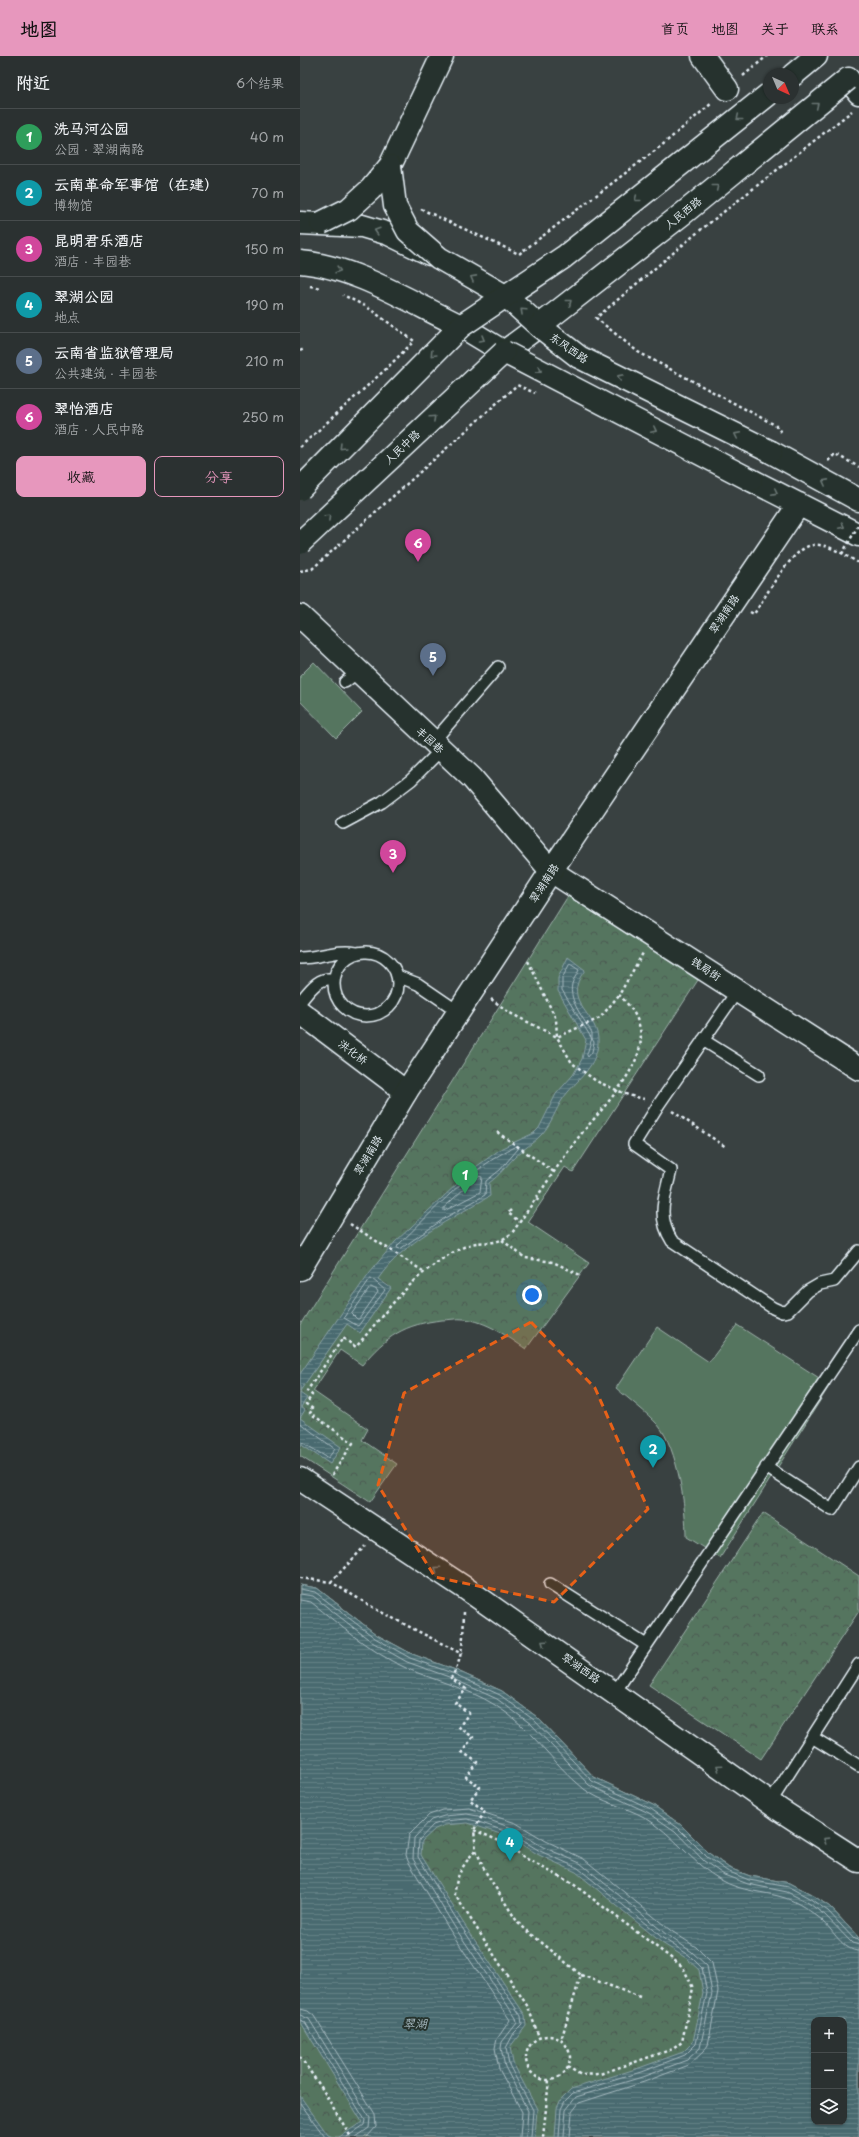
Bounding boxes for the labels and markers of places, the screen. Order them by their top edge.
pin: 6 [405,529,431,562]
pin: 5 [420,643,446,676]
pin: 3 [380,840,406,873]
pin: 1 [452,1161,478,1194]
pin: 2 [640,1435,666,1468]
pin: 4 [497,1828,523,1861]

